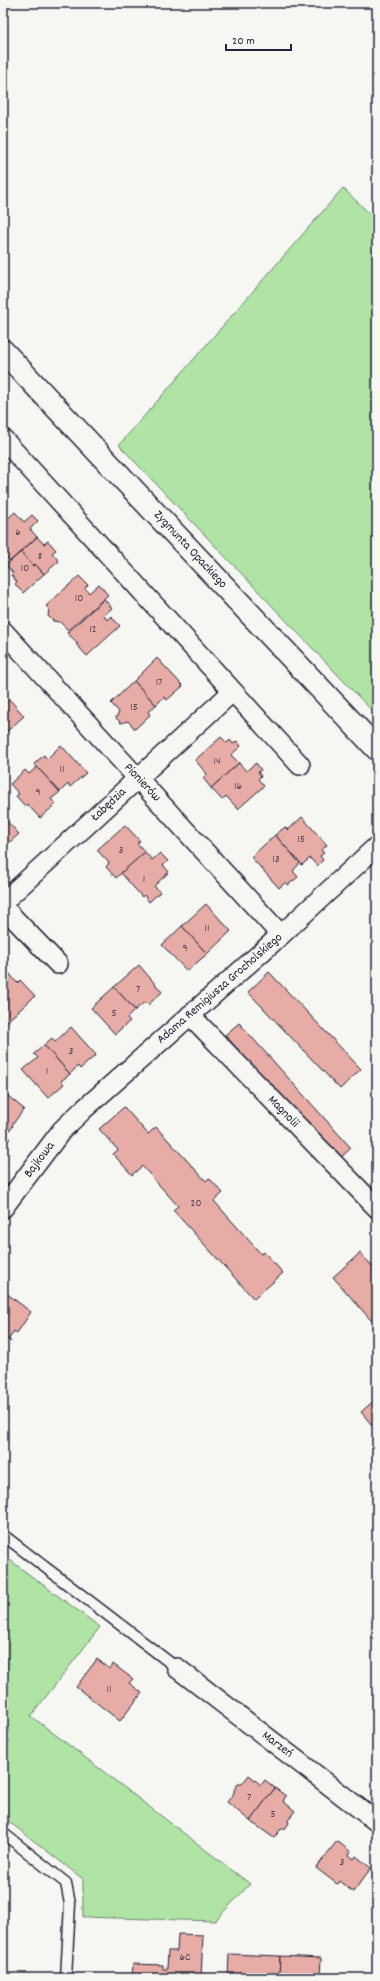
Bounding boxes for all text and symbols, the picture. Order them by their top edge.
scale bar [226,26,291,52]
text: 20 m [232,33,255,50]
street label: Zygmunta Opackiego [149,507,231,593]
house number: 6 [15,525,21,541]
house number: 8 [38,549,42,565]
house number: 10 [21,561,29,577]
house number: 10 [75,591,83,607]
house number: 12 [89,622,97,638]
house number: 17 [156,675,162,691]
house number: 15 [130,700,138,716]
house number: 14 [214,754,220,770]
street label: Pionierów [119,759,165,807]
house number: 11 [60,762,64,778]
house number: 16 [234,779,242,795]
street label: Łabędzia [86,783,132,827]
house number: 9 [35,785,41,801]
house number: 15 [297,832,305,848]
house number: 3 [119,843,124,859]
house number: 13 [272,852,280,868]
house number: 1 [143,872,145,888]
house number: 11 [205,921,209,937]
street label: Adama Remigiusza Grocholskiego [153,929,287,1049]
house number: 9 [182,941,188,957]
house number: 7 [136,982,140,998]
house number: 5 [111,1006,117,1022]
house number: 3 [69,1044,74,1060]
house number: 1 [46,1064,48,1080]
street label: Magnolii [263,1091,304,1133]
street label: Bajkowa [20,1137,61,1182]
house number: 20 [191,1196,201,1212]
house number: 11 [107,1682,111,1698]
street label: Marzeń [257,1727,297,1763]
house number: 7 [247,1790,251,1806]
house number: 5 [270,1807,276,1823]
house number: 3 [340,1855,345,1871]
house number: 6C [180,1950,191,1966]

